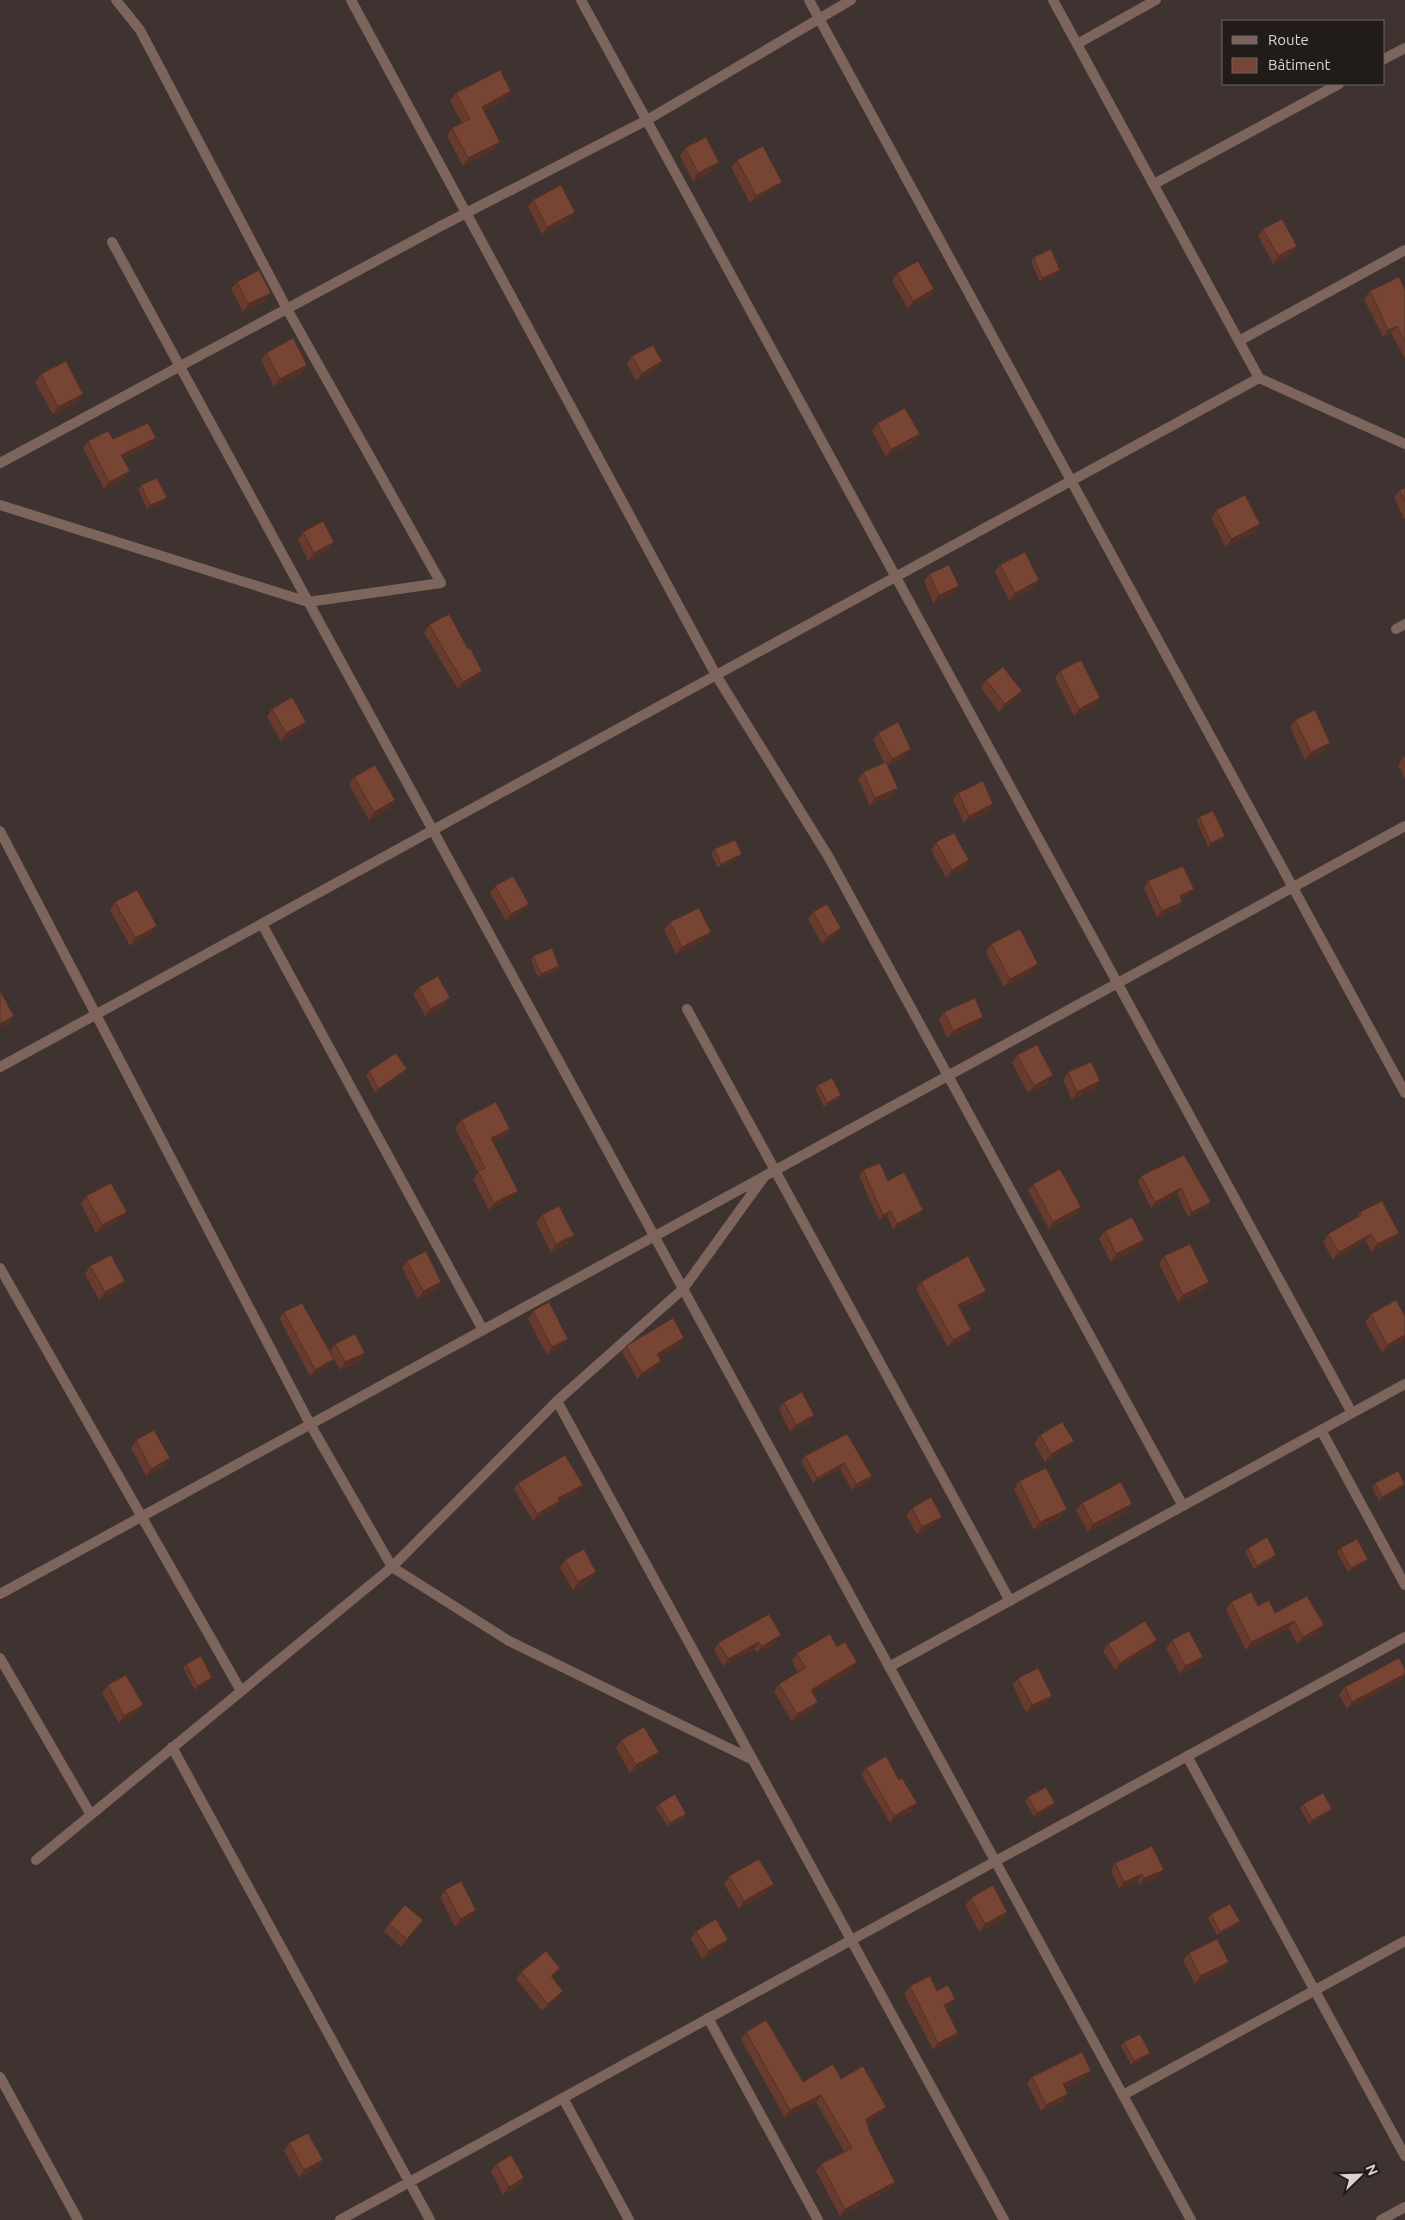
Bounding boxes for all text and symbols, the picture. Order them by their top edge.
legend [1222,20,1385,85]
text: Route [1268,31,1309,48]
text: Bâtiment [1268,56,1331,73]
north arrow [1335,2150,1385,2200]
text: N [1363,2162,1381,2178]

